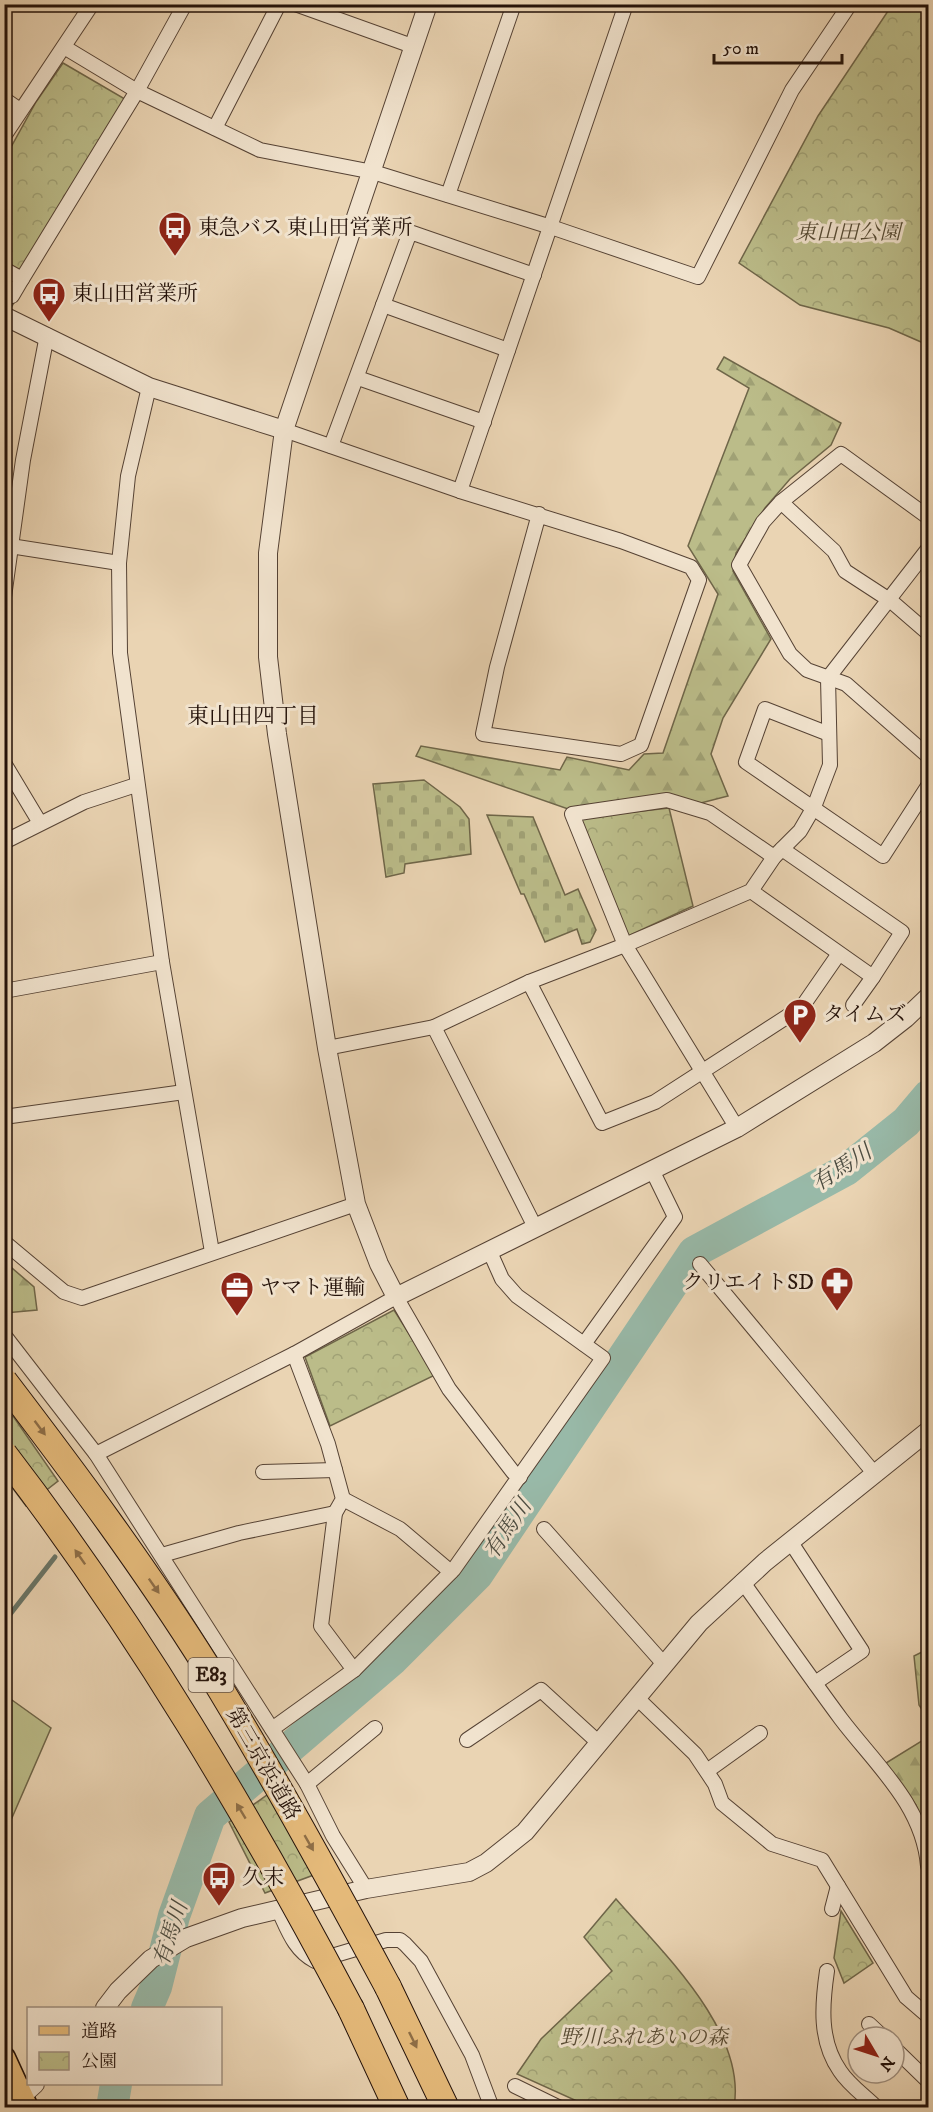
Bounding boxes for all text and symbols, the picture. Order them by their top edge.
scale bar [714,27,842,65]
text: 50 m [723,38,759,60]
bus stop icon: 東急バス 東山田営業所 [157,210,193,257]
place label: 東急バス 東山田営業所 [198,215,413,241]
park label: 東山田公園 [796,220,903,246]
bus stop icon: 東山田営業所 [31,276,67,323]
place label: 東山田営業所 [72,281,198,307]
district label: 東山田四丁目 [187,703,319,730]
parking icon: タイムズ [782,997,818,1044]
place label: タイムズ [823,1002,907,1028]
water label: 有馬川 [807,1138,879,1197]
pharmacy icon: クリエイトSD [819,1265,855,1312]
office icon: ヤマト運輸 [219,1270,255,1317]
place label: クリエイトSD [683,1270,814,1296]
place label: ヤマト運輸 [260,1275,365,1301]
one-way arrow [33,1420,46,1436]
water label: 有馬川 [478,1492,539,1564]
one-way arrow [75,1549,86,1566]
one-way arrow [148,1578,160,1594]
road number: E83 [188,1658,234,1692]
street label: 第三京浜道路 [220,1703,306,1825]
one-way arrow [235,1803,246,1819]
one-way arrow [303,1835,314,1851]
bus stop icon: 久末 [201,1860,237,1907]
place label: 久末 [242,1865,284,1891]
water label: 有馬川 [148,1897,195,1970]
legend [27,2007,222,2085]
text: 道路 [81,2021,117,2043]
park label: 野川ふれあいの森 [560,2025,730,2051]
north arrow [846,2025,906,2085]
one-way arrow [409,2031,418,2048]
text: 公園 [81,2051,117,2073]
text: N [875,2052,899,2075]

